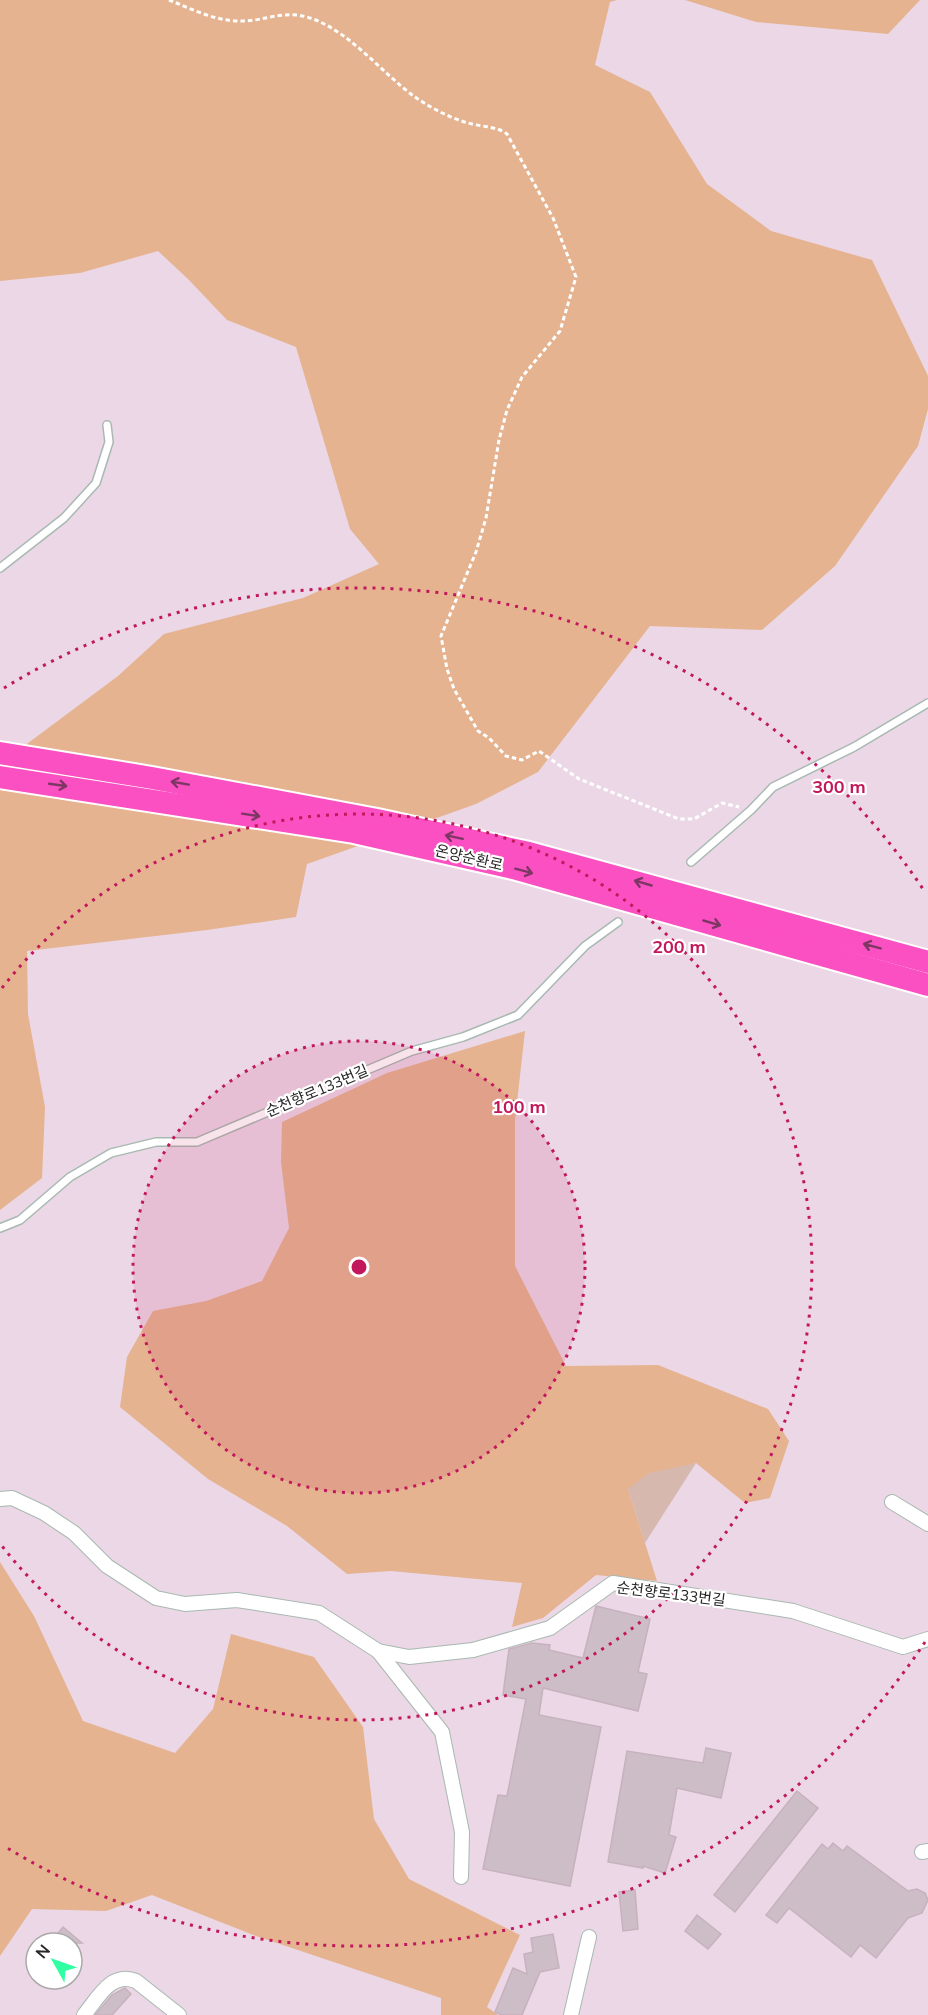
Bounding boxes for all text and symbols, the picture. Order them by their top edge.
text: 300 m [812,775,866,798]
one-way arrow [171,778,190,789]
one-way arrow [47,780,67,791]
one-way arrow [240,810,260,821]
one-way arrow [445,830,464,842]
street label: 온양순환로 [433,840,505,875]
one-way arrow [514,866,533,877]
one-way arrow [634,877,653,888]
one-way arrow [702,918,721,929]
text: 200 m [652,935,706,958]
one-way arrow [862,940,881,951]
street label: 순천향로133번길 [263,1060,371,1121]
text: 100 m [492,1095,546,1118]
centre of rings [349,1257,369,1277]
street label: 순천향로133번길 [615,1577,727,1610]
north arrow [24,1931,84,1991]
text: N [31,1940,54,1962]

